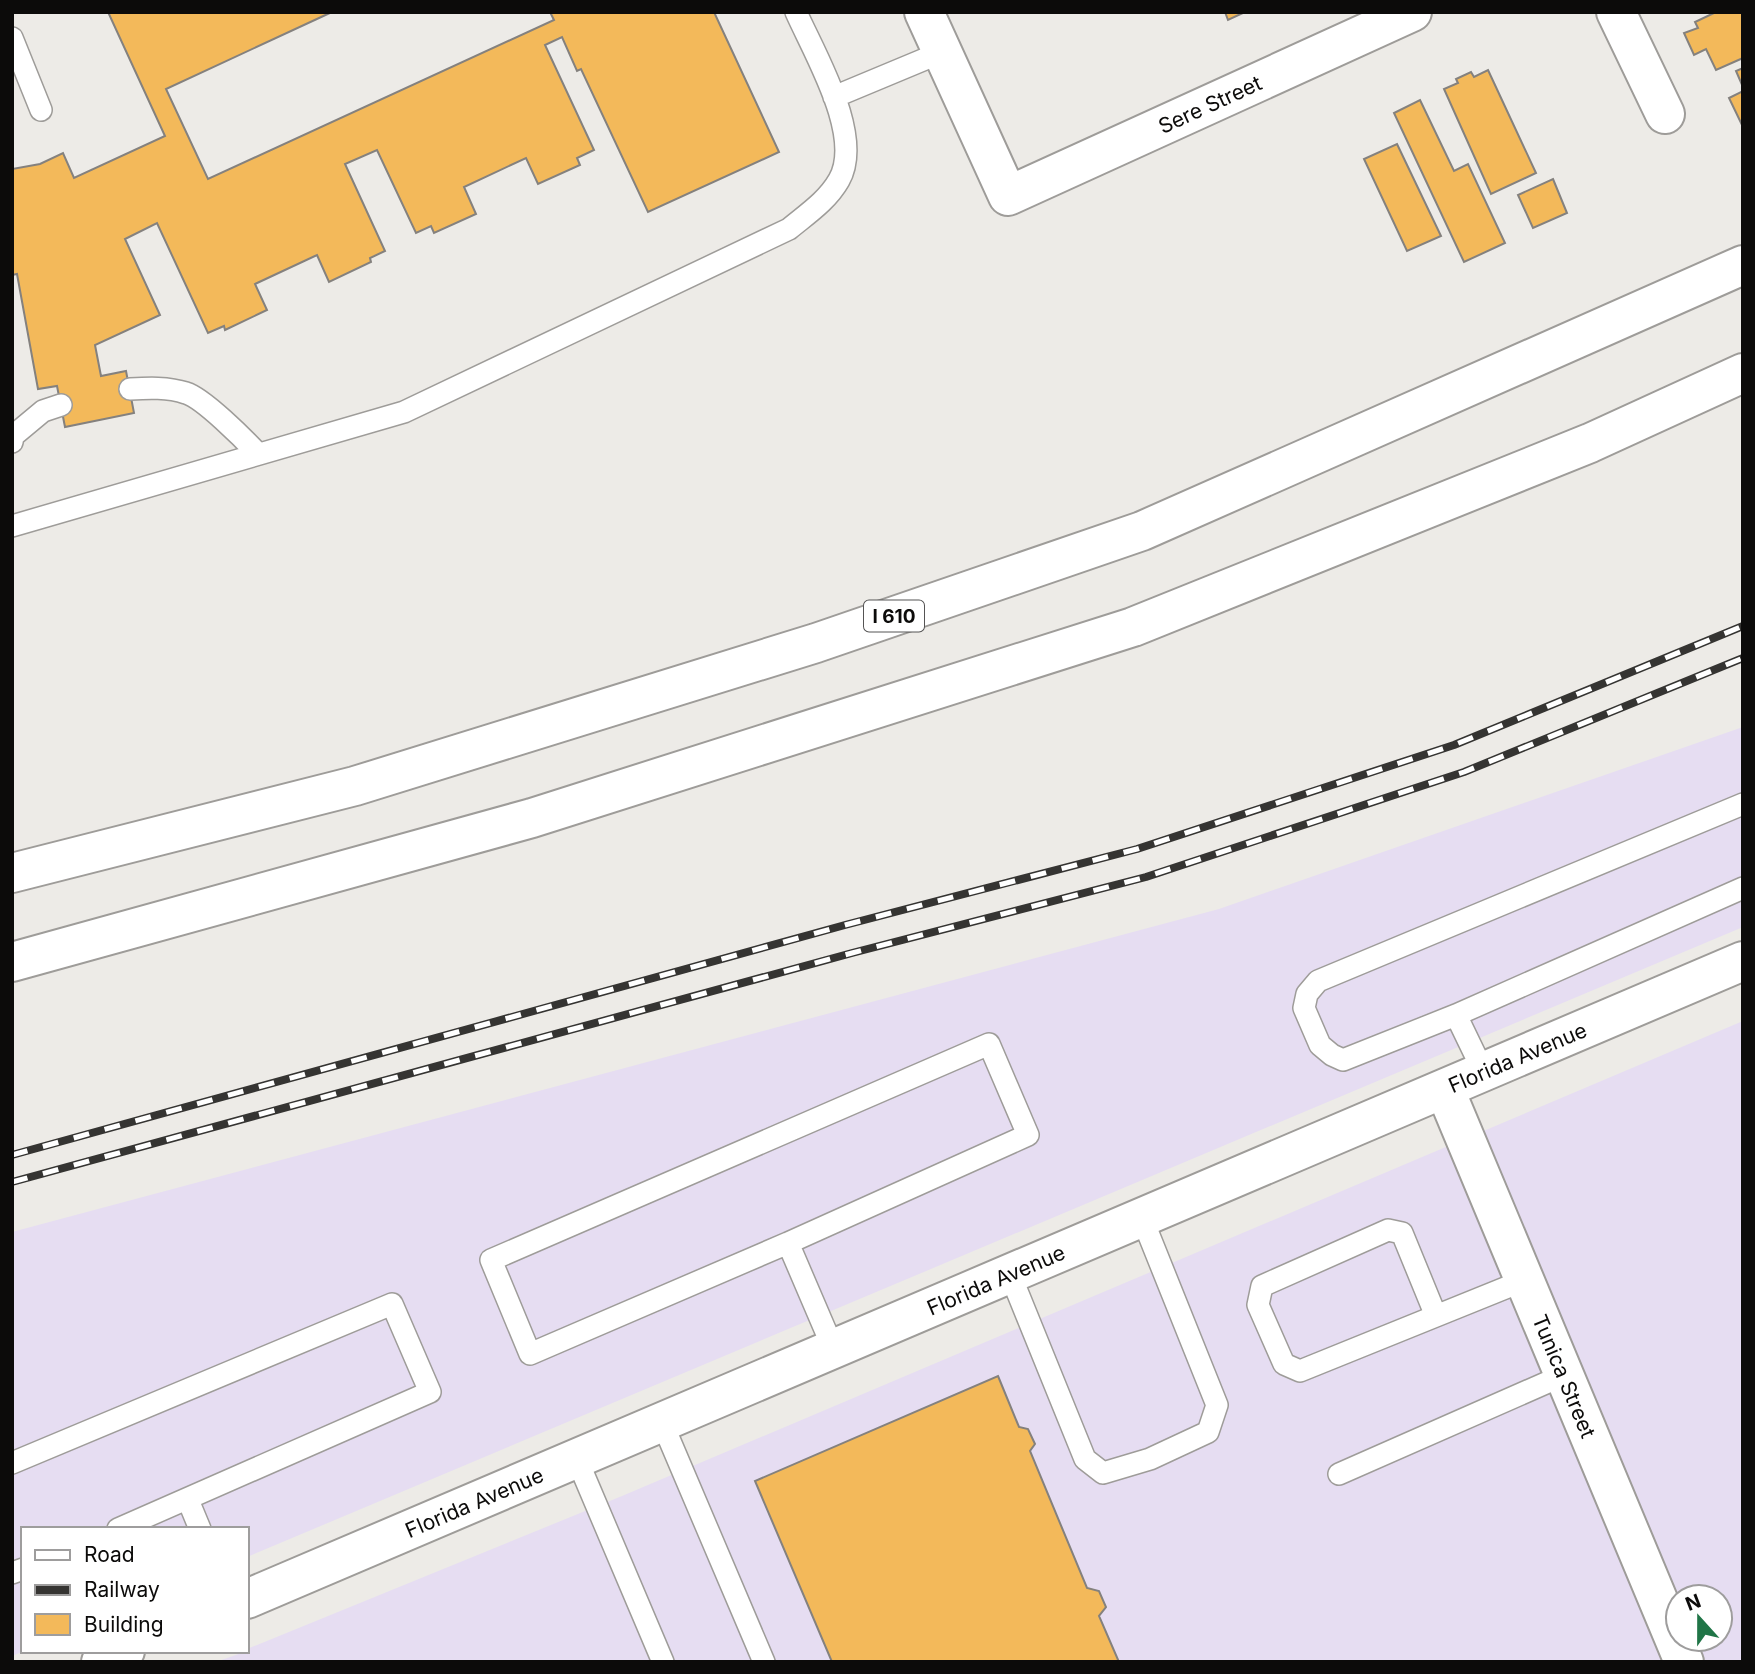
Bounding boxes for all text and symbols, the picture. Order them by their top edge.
street label: Sere Street [1154,70,1265,138]
road number: I 610 [864,600,924,632]
street label: Florida Avenue [1444,1017,1590,1098]
street label: Florida Avenue [923,1239,1069,1320]
street label: Tunica Street [1528,1311,1601,1441]
street label: Florida Avenue [401,1462,547,1543]
legend [21,1527,248,1653]
text: Road [84,1542,135,1567]
text: Railway [84,1577,160,1602]
north arrow [1664,1583,1734,1653]
text: N [1682,1589,1704,1616]
text: Building [84,1612,164,1637]

